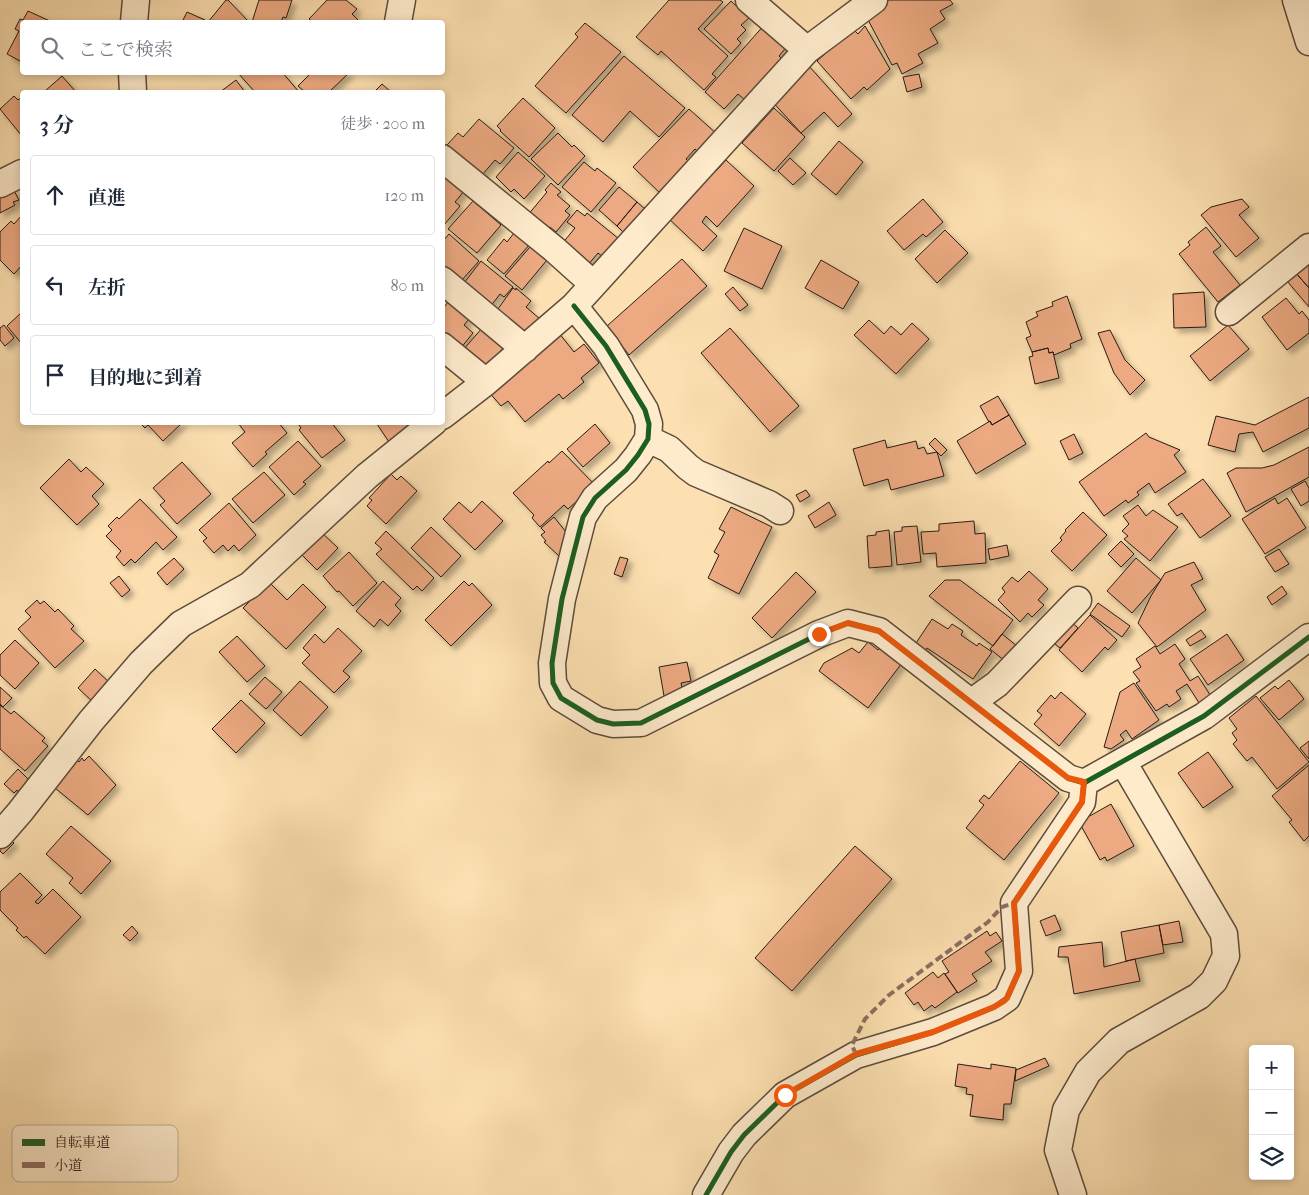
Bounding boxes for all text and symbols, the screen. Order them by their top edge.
search box [20,20,445,75]
icon: search [38,34,66,62]
text: ここで検索 [78,39,173,61]
text: 3 分 [40,113,74,137]
text: 徒歩 · 200 m [340,114,425,133]
icon: ahead [41,181,69,209]
text: 120 m [385,186,424,205]
text: 直進 [88,187,126,209]
icon: left [41,271,69,299]
text: 80 m [390,276,424,295]
text: 左折 [88,277,126,299]
icon: arrive [41,361,69,389]
text: 目的地に到着 [88,367,202,389]
route end [808,623,831,646]
map controls [1249,1045,1294,1180]
button: + [1249,1045,1294,1090]
route start [774,1084,797,1107]
button: − [1249,1090,1294,1135]
legend [12,1125,178,1182]
text: 自転車道 [54,1134,110,1151]
button: layers [1249,1135,1294,1180]
text: 小道 [54,1157,82,1174]

